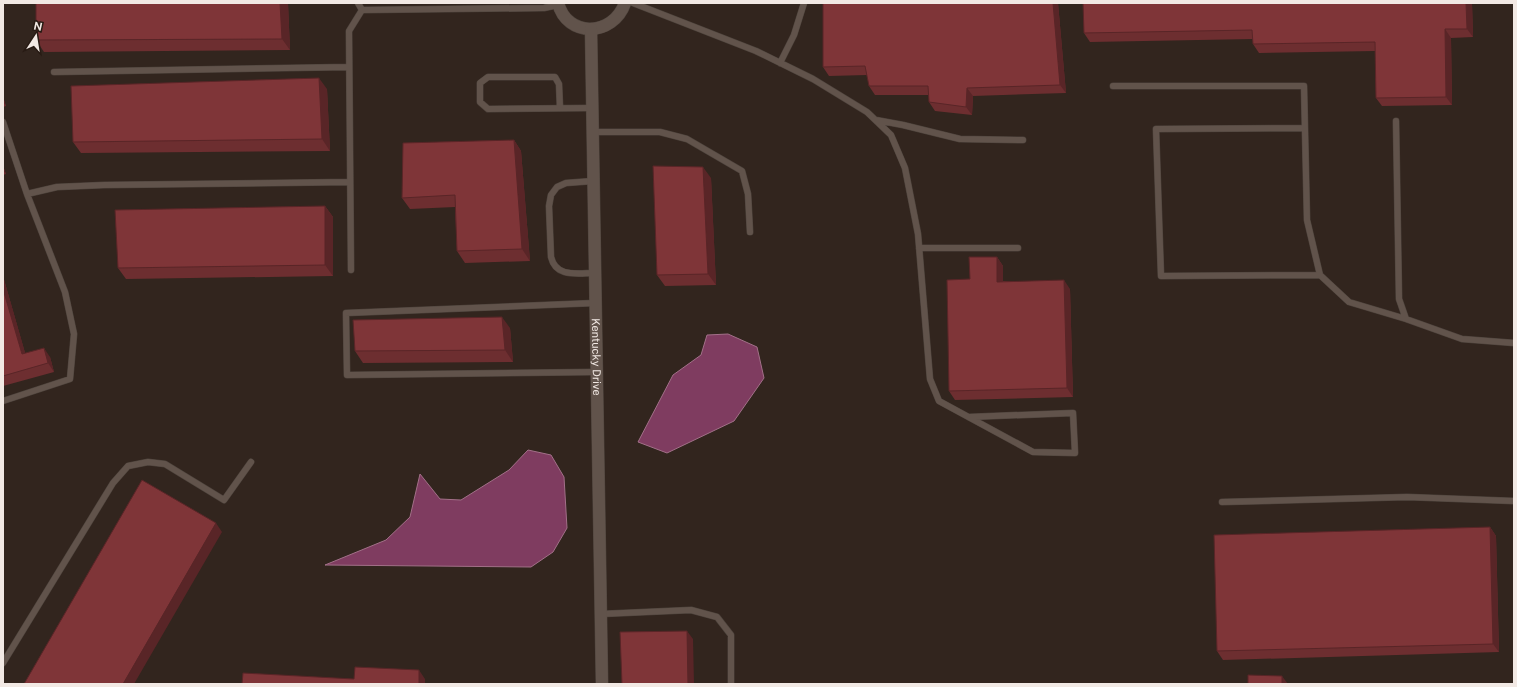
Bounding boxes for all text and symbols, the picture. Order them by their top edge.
north arrow [16,16,56,56]
text: N [33,19,44,33]
street label: Kentucky Drive [590,318,603,396]

